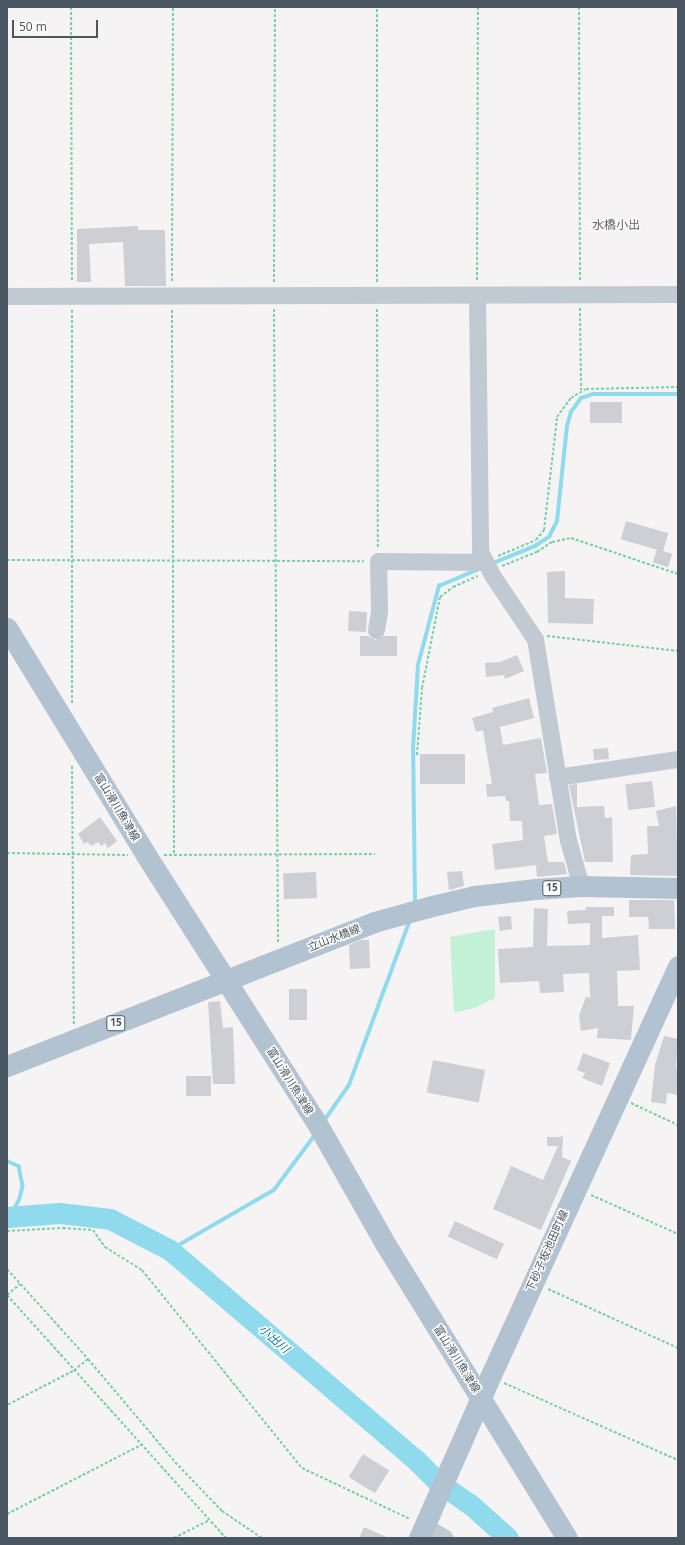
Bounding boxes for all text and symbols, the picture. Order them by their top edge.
scale bar [14,12,100,38]
text: 50 m [19,18,47,35]
district label: 水橋小出 [592,218,640,232]
street label: 富山滑川魚津線 [92,771,142,843]
road number: 15 [542,880,562,896]
street label: 立山水橋線 [306,922,362,954]
road number: 15 [106,1015,126,1031]
street label: 富山滑川魚津線 [264,1045,316,1117]
street label: 下砂子坂池田町線 [523,1208,571,1294]
water label: 小出川 [256,1322,292,1356]
street label: 富山滑川魚津線 [431,1323,483,1395]

